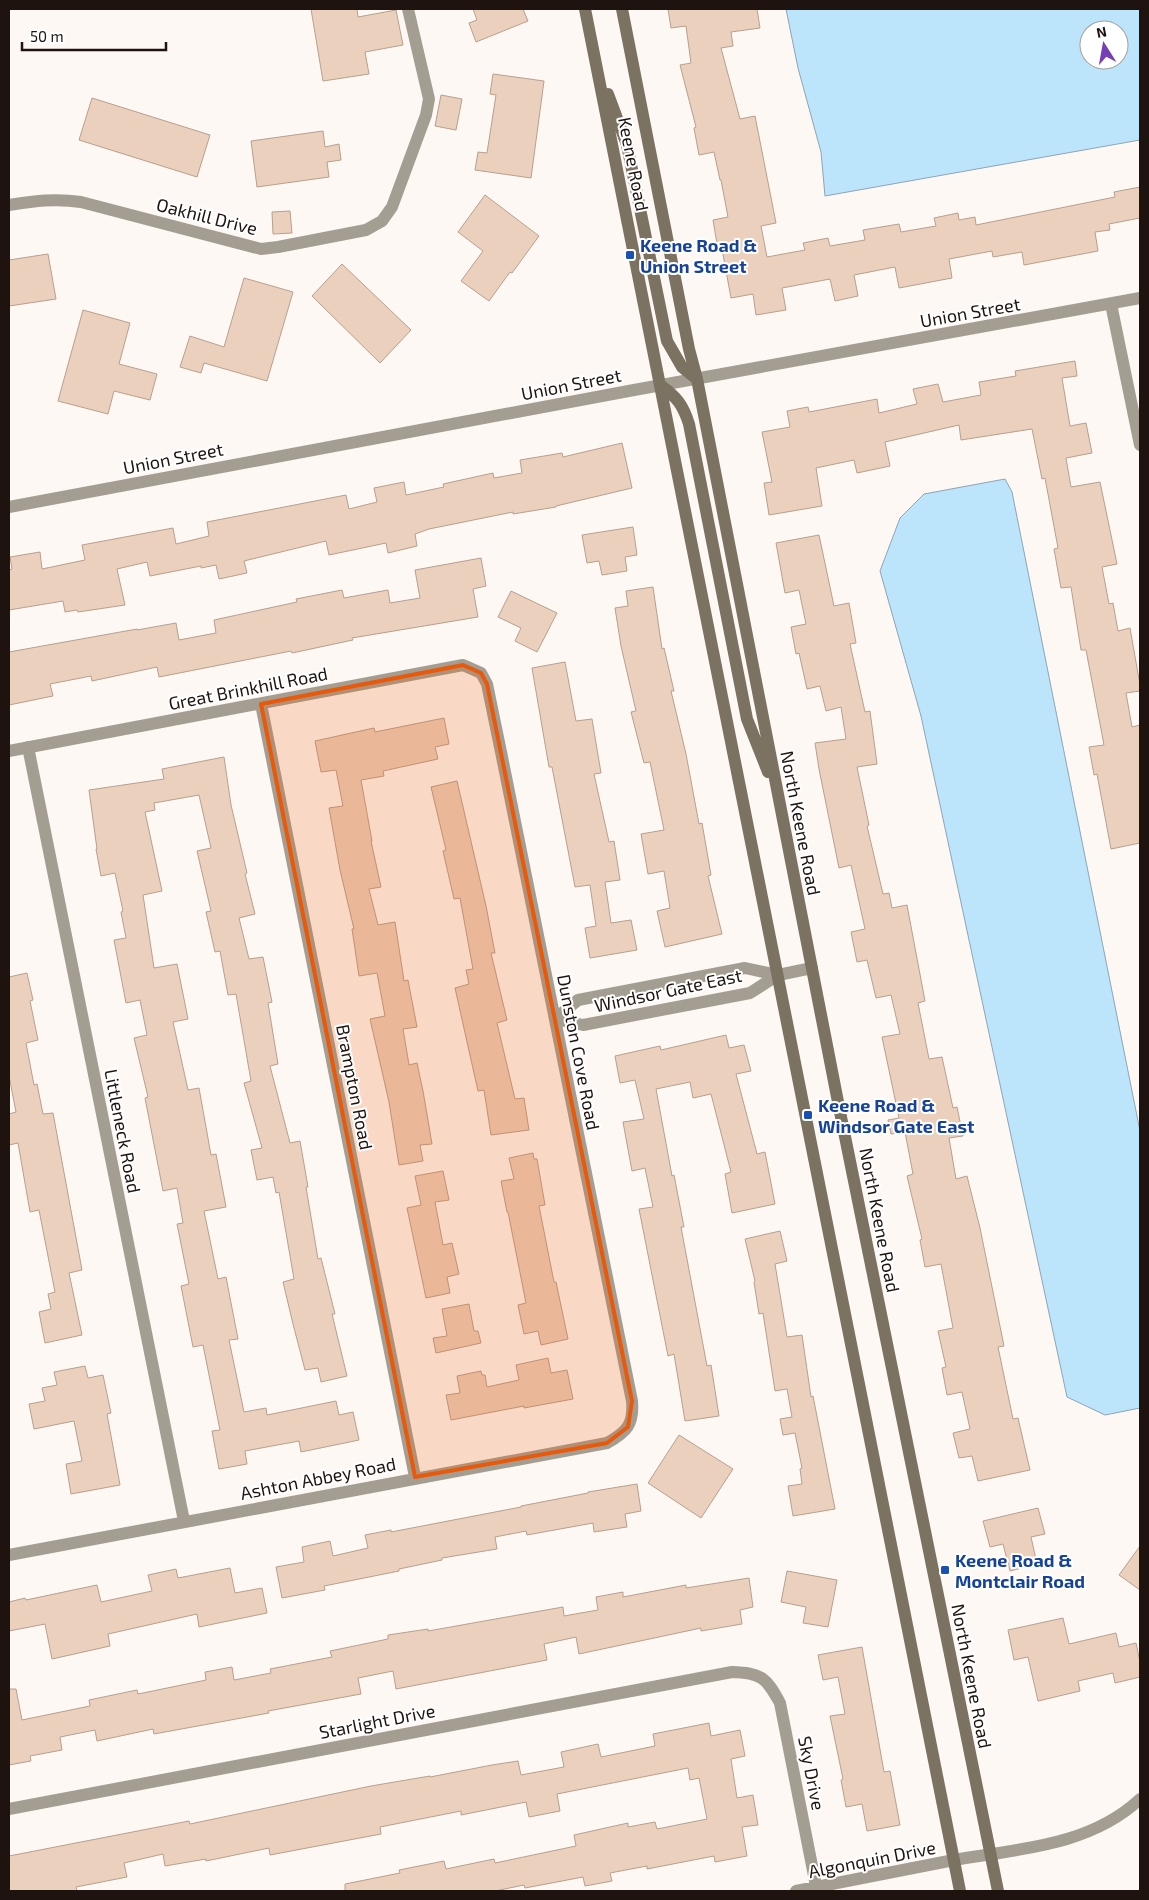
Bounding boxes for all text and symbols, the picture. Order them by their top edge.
scale bar [22,20,166,52]
north arrow [1079,20,1129,70]
text: N [1095,22,1108,41]
text: 50 m [30,27,64,45]
street label: Keene Road [614,115,654,213]
street label: Oakhill Drive [154,193,260,239]
place label: Keene Road & Union Street [640,234,757,277]
marker: Keene Road & Union Street [624,249,636,261]
street label: Union Street [918,292,1022,332]
street label: Union Street [519,363,623,404]
street label: Union Street [121,437,225,478]
street label: Great Brinkhill Road [166,662,330,714]
street label: North Keene Road [776,749,826,897]
street label: Windsor Gate East [592,964,744,1016]
street label: Dunston Cove Road [553,972,605,1132]
street label: Brampton Road [332,1022,378,1152]
street label: Littleneck Road [100,1067,146,1195]
place label: Keene Road & Windsor Gate East [818,1094,975,1137]
marker: Keene Road & Windsor Gate East [802,1109,814,1121]
street label: North Keene Road [855,1146,905,1294]
street label: Ashton Abbey Road [238,1452,398,1504]
place label: Keene Road & Montclair Road [955,1549,1085,1592]
marker: Keene Road & Montclair Road [939,1564,951,1576]
street label: North Keene Road [947,1602,997,1750]
street label: Starlight Drive [317,1699,437,1743]
street label: Sky Drive [794,1734,830,1812]
street label: Algonquin Drive [806,1836,938,1882]

